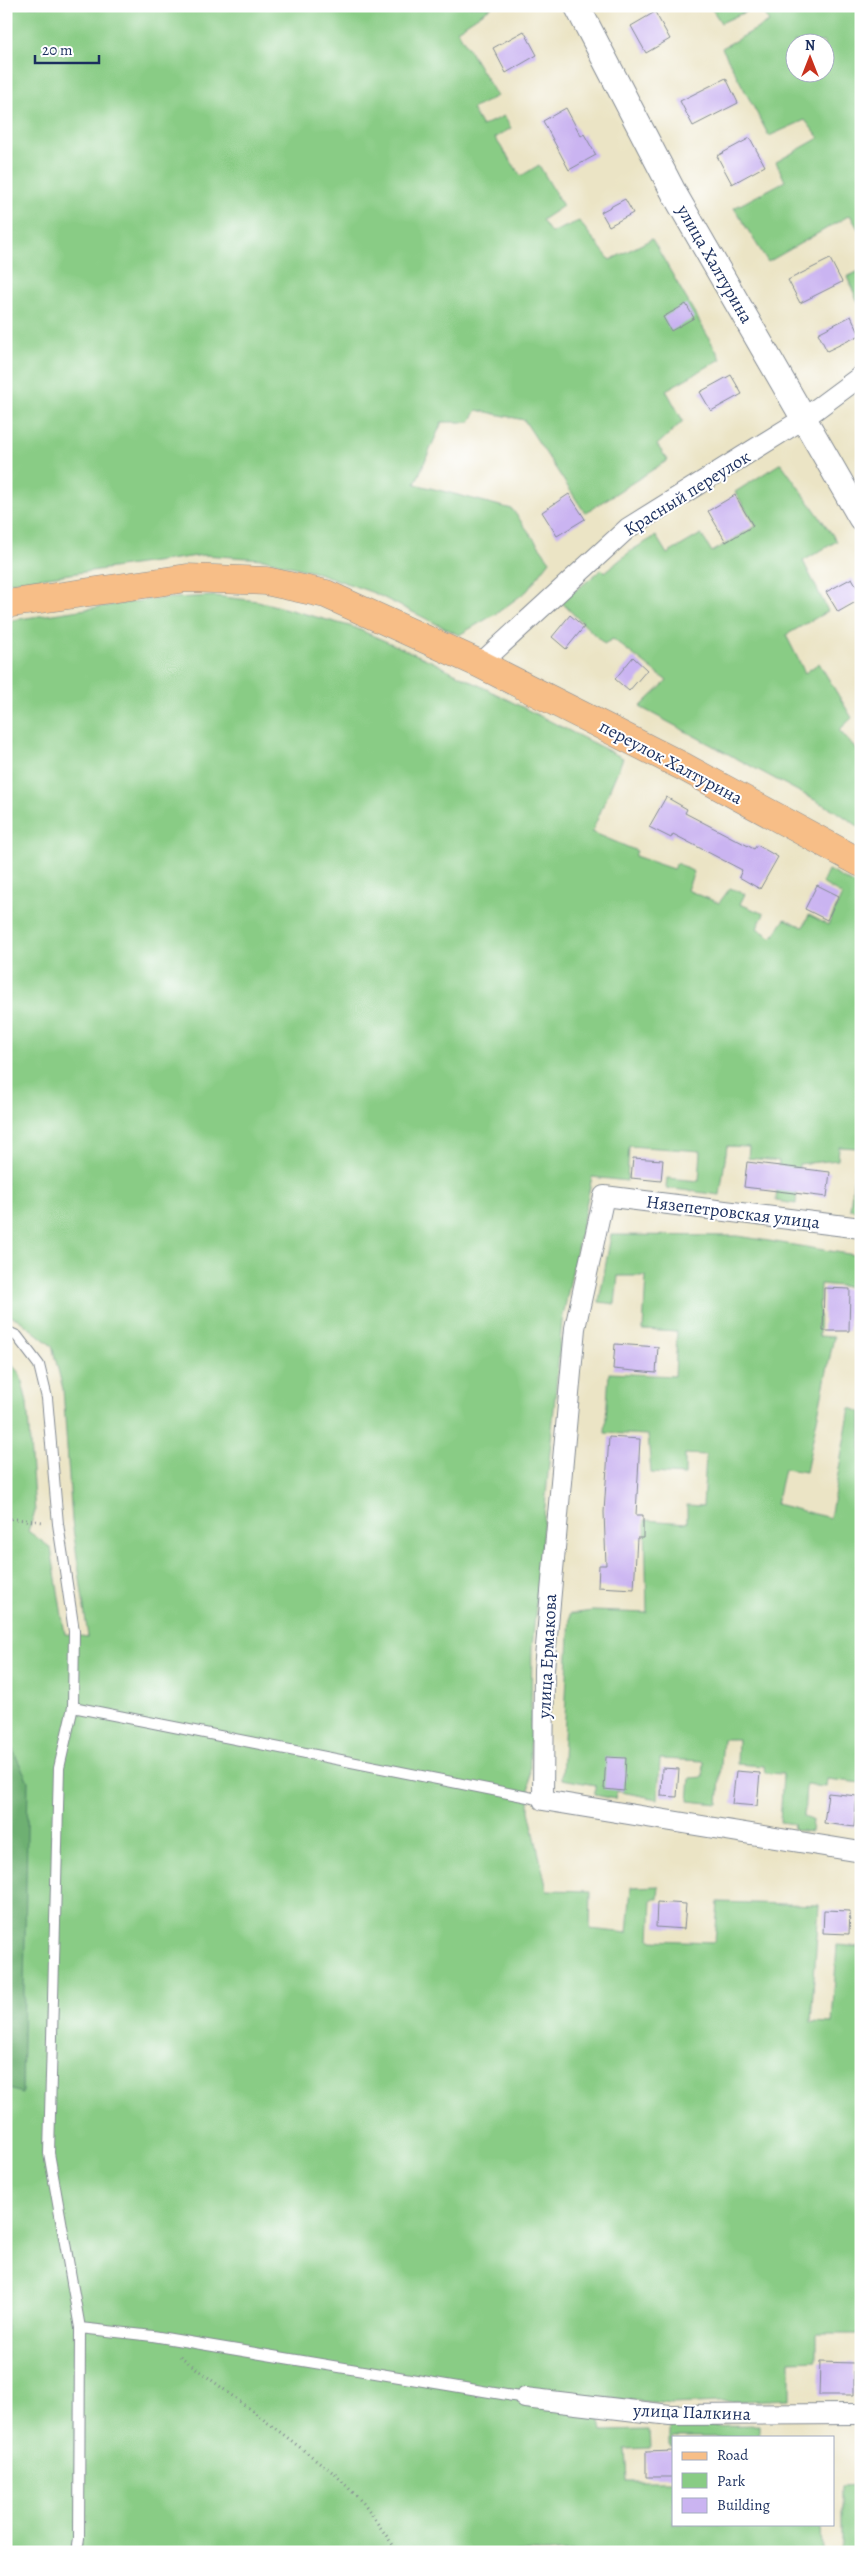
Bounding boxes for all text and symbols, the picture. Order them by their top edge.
scale bar [35,32,99,64]
north arrow [784,32,834,82]
text: N [805,36,815,55]
text: 20 m [42,40,73,60]
street label: улица Халтурина [671,199,759,328]
street label: Красный переулок [619,444,755,542]
street label: переулок Халтурина [595,714,747,810]
street label: Нязепетровская улица [645,1189,822,1235]
street label: улица Ермакова [532,1592,562,1720]
street label: улица Палкина [632,2398,752,2426]
legend [672,2436,834,2526]
text: Road [717,2445,749,2465]
text: Park [717,2471,746,2491]
text: Building [717,2495,770,2515]

